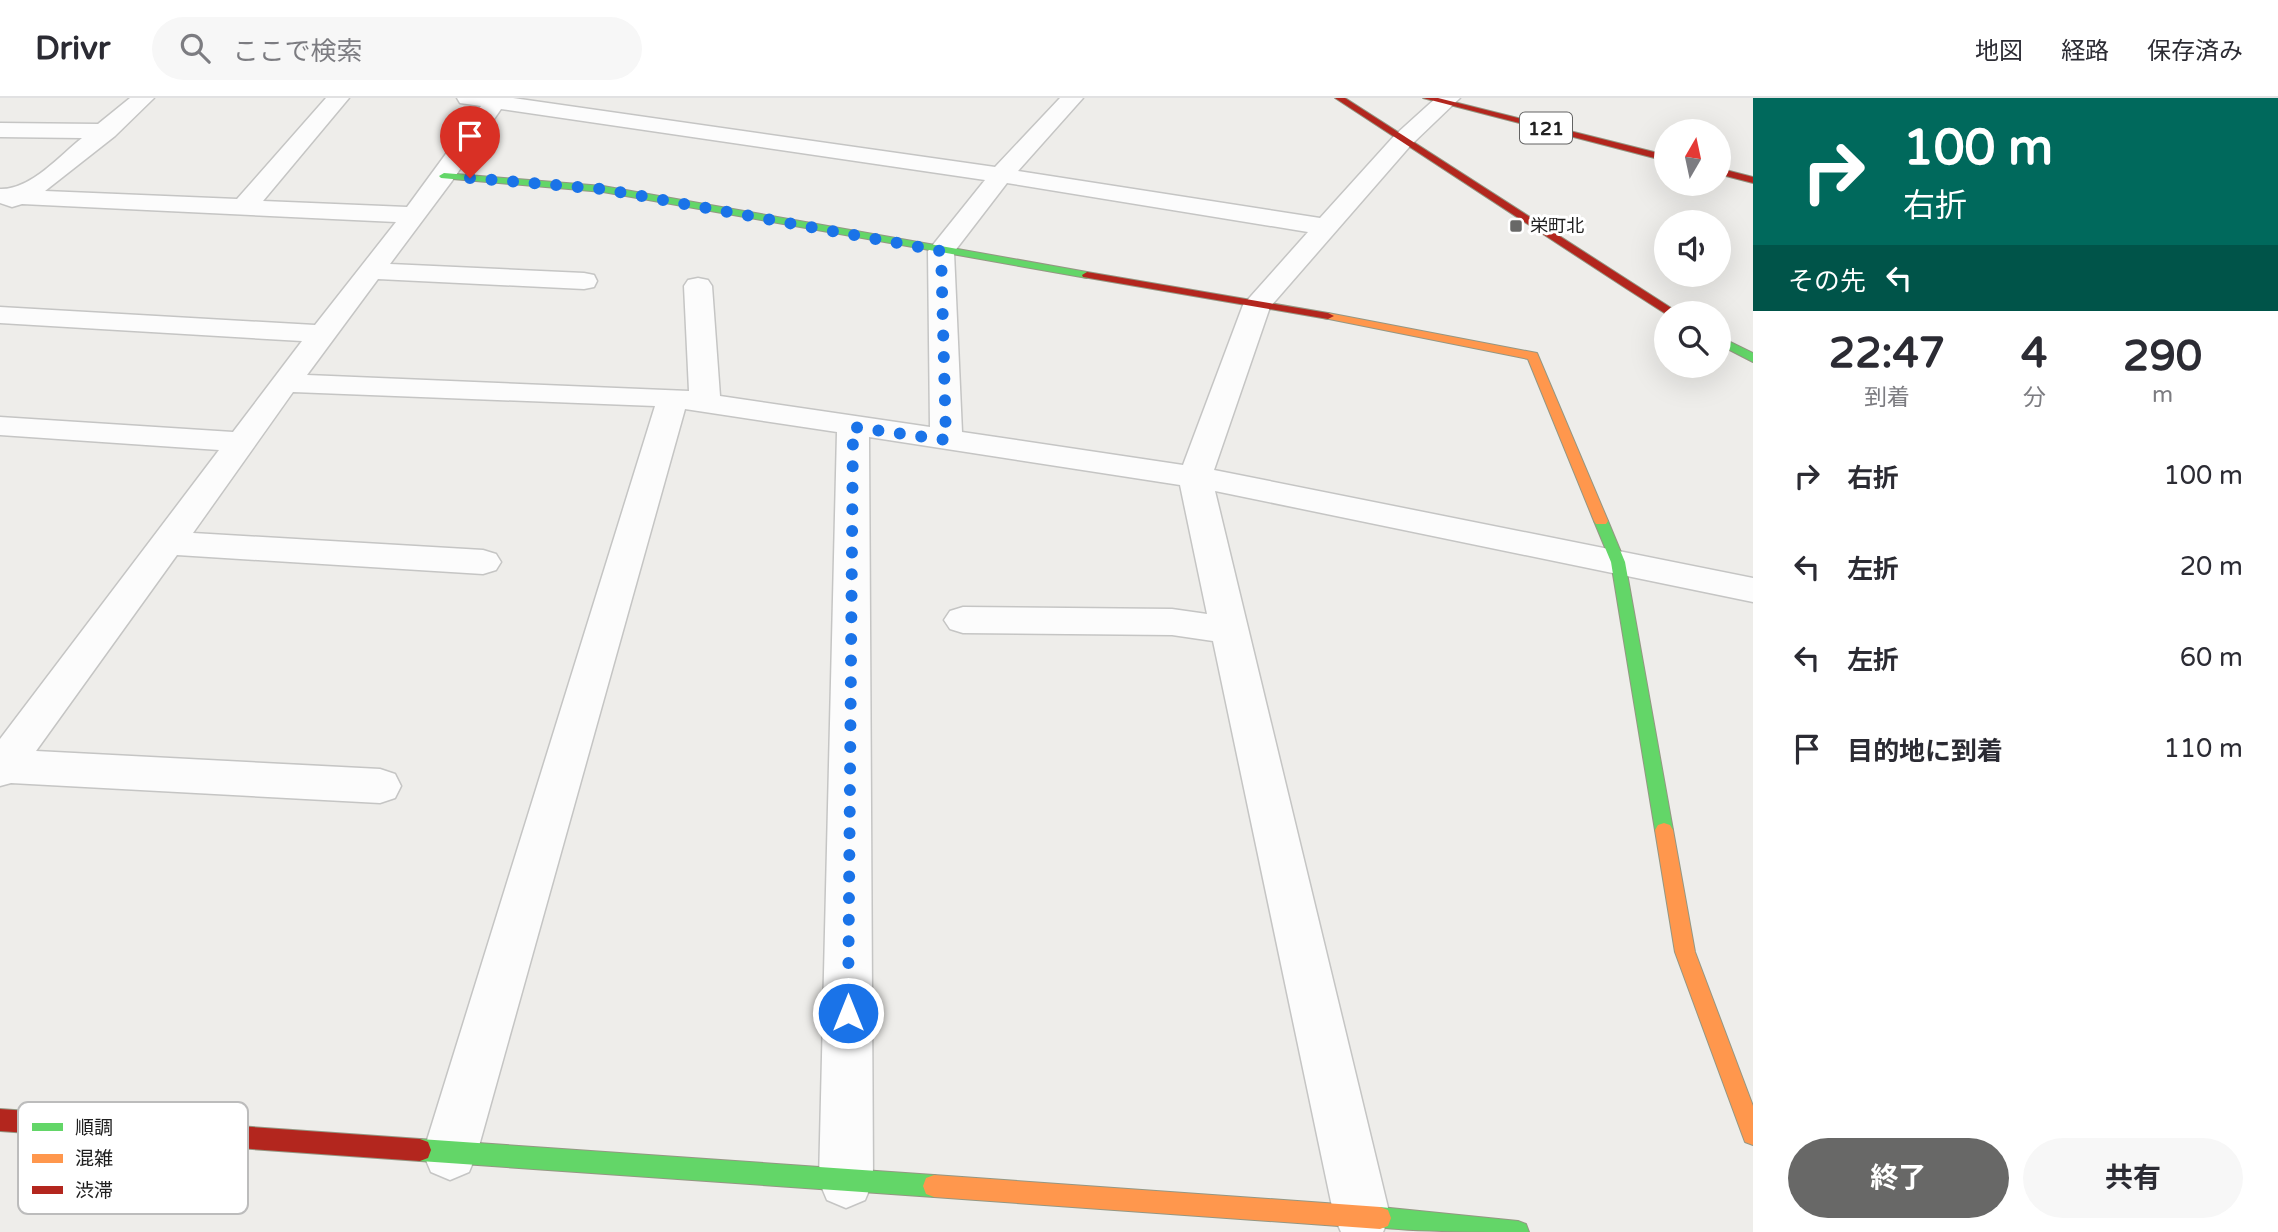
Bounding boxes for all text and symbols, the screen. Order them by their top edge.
search box [152,17,642,80]
text: Drivr [35,29,110,68]
icon: search [176,29,214,67]
text: ここで検索 [232,36,363,67]
text: 地図 [1975,37,2023,66]
text: 経路 [2061,37,2109,66]
text: 保存済み [2147,37,2243,66]
pin [440,106,500,178]
road number: 121 [1520,112,1572,144]
icon: arrive [451,117,489,155]
north arrow [1654,119,1731,196]
map controls [1654,119,1731,378]
text: 100 m [1903,119,2053,178]
icon: right [1788,126,1879,217]
text: 右折 [1903,187,1967,225]
button: sound [1654,210,1731,287]
place label: 栄町北 [1530,215,1584,237]
marker: 栄町北 [1508,218,1524,234]
icon: left [1880,259,1918,297]
text: その先 [1788,266,1866,297]
button: search [1654,301,1731,378]
text: 22:47 [1829,328,1945,379]
text: 4 [2021,328,2047,379]
text: 290 [2123,331,2202,382]
text: m [2152,381,2173,409]
text: 到着 [1864,384,1910,412]
text: 分 [2023,384,2046,412]
icon: right [1788,457,1826,495]
text: 100 m [2163,460,2243,491]
text: 右折 [1847,463,1899,494]
icon: left [1788,548,1826,586]
text: 20 m [2180,551,2243,582]
text: 左折 [1847,554,1899,585]
icon: left [1788,639,1826,677]
text: 60 m [2180,642,2243,673]
text: 左折 [1847,645,1899,676]
icon: arrive [1788,730,1826,768]
text: 110 m [2163,733,2243,764]
text: 目的地に到着 [1847,736,2003,767]
position arrow [811,976,885,1050]
legend [18,1102,248,1214]
text: 順調 [75,1117,113,1139]
button: 終了 [1788,1138,2009,1218]
button: 共有 [2023,1138,2243,1218]
text: 混雑 [75,1148,113,1170]
text: 渋滞 [75,1180,113,1202]

